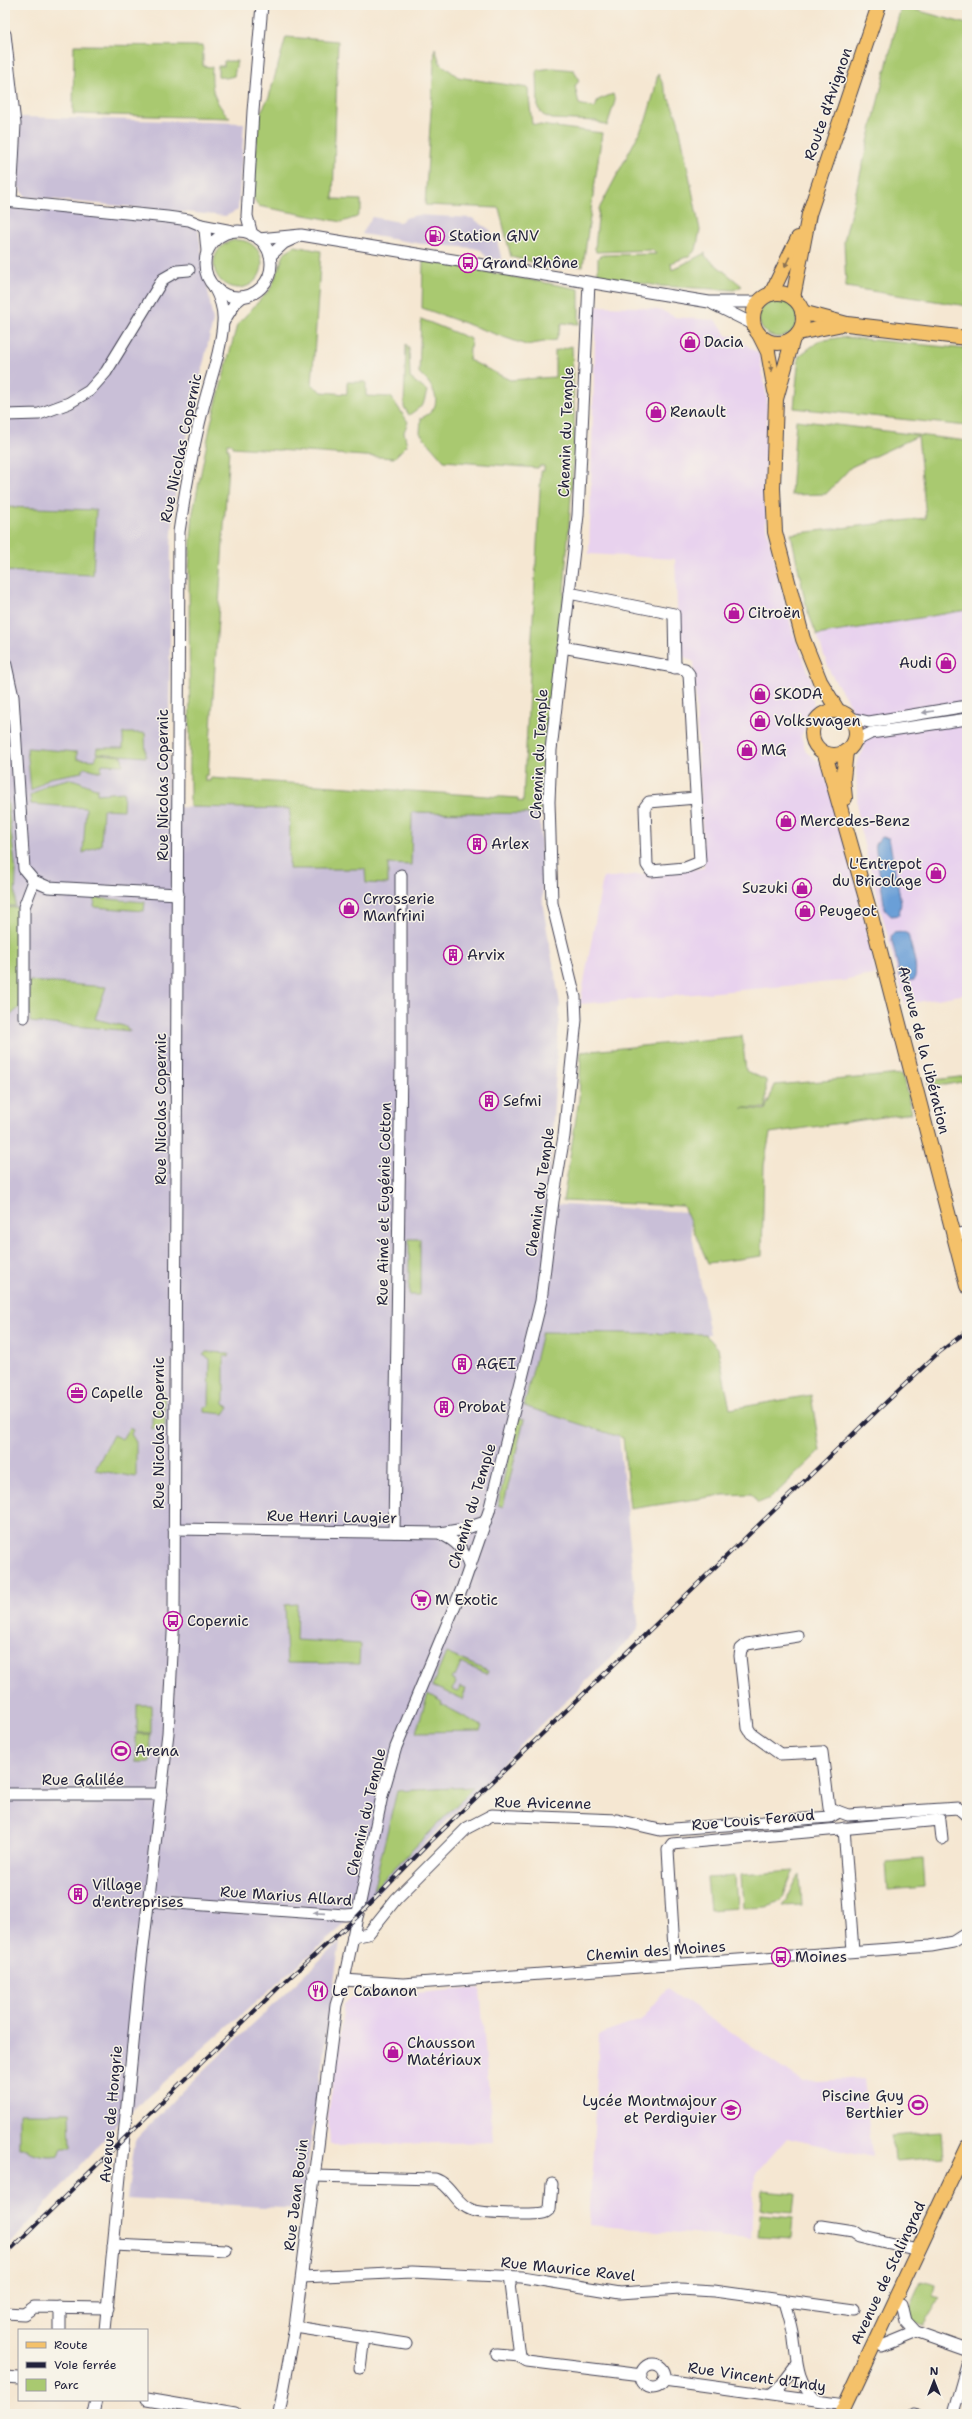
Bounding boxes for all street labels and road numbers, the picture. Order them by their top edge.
street label: Route d'Avignon [799,45,857,163]
street label: Chemin du Temple [554,366,578,498]
street label: Rue Nicolas Copernic [155,372,207,524]
street label: Chemin du Temple [526,688,552,820]
street label: Rue Nicolas Copernic [153,709,173,861]
street label: Avenue de la Libération [893,964,955,1136]
street label: Rue Nicolas Copernic [151,1033,171,1185]
street label: Rue Aimé et Eugénie Cotton [372,1102,396,1306]
street label: Chemin du Temple [521,1126,559,1258]
street label: Rue Nicolas Copernic [149,1357,169,1509]
street label: Chemin du Temple [443,1441,501,1571]
street label: Rue Henri Laugier [267,1506,397,1528]
street label: Chemin du Temple [342,1746,390,1878]
street label: Rue Galilée [42,1770,124,1790]
street label: Rue Avicenne [494,1792,592,1814]
street label: Rue Louis Feraud [691,1805,816,1835]
street label: Rue Marius Allard [219,1881,353,1911]
street label: Chemin des Moines [586,1936,726,1966]
street label: Avenue de Hongrie [95,2044,127,2184]
street label: Rue Jean Bouin [279,2138,313,2252]
street label: Avenue de Stalingrad [846,2198,930,2348]
street label: Rue Maurice Ravel [500,2252,637,2286]
street label: Rue Vincent d'Indy [687,2357,827,2397]

